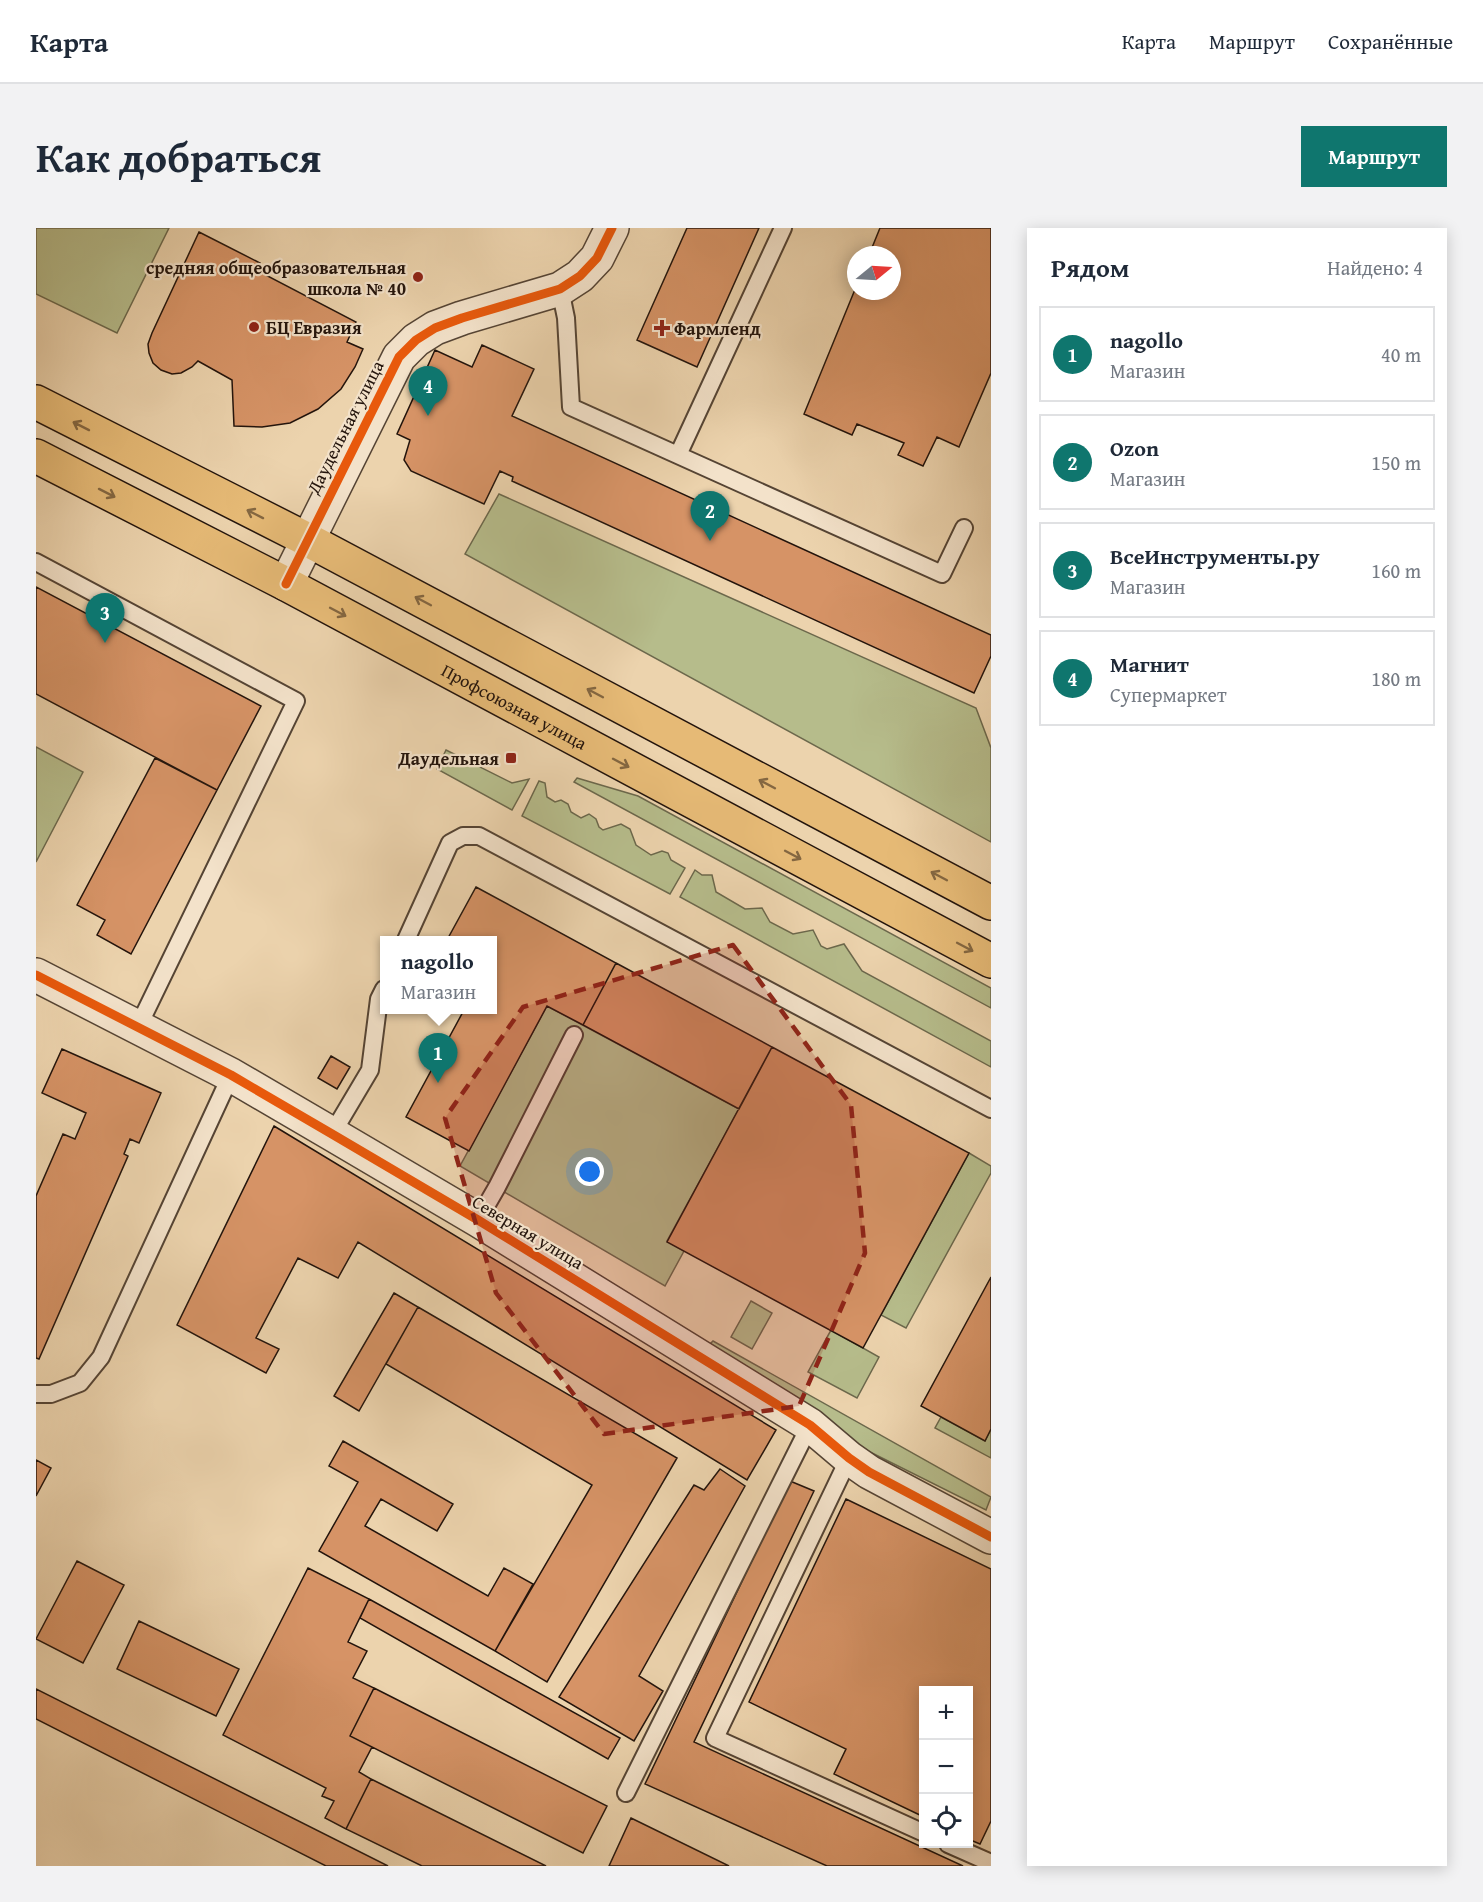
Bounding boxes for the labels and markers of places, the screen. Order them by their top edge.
place label: средняя общеобразовательная школа № 40 [146,254,406,302]
marker: средняя общеобразовательная школа № 40 [411,270,425,284]
place label: БЦ Евразия [266,314,362,341]
place label: Фармленд [674,315,761,342]
marker: БЦ Евразия [247,320,261,334]
marker: Фармленд [655,321,669,335]
pin: 4 [408,366,448,416]
pin: 2 [690,492,730,541]
pin: 3 [86,594,124,643]
place label: Даудельная [397,745,499,772]
marker: Даудельная [504,751,518,765]
pin: 1 [418,1034,458,1083]

